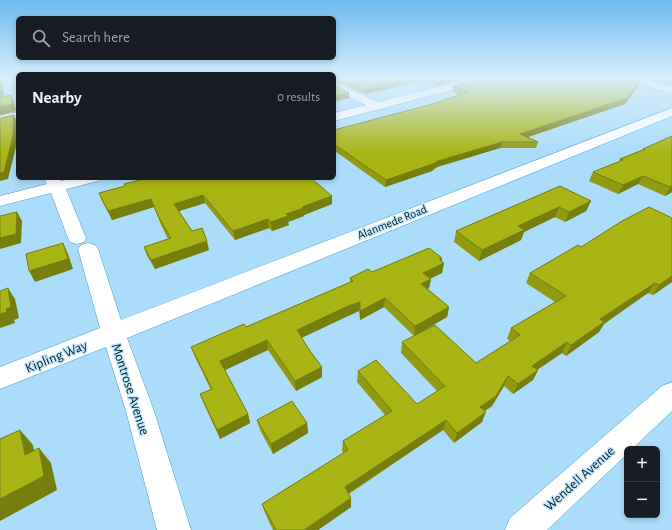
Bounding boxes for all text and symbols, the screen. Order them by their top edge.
search box [16,16,336,60]
icon: search [30,27,52,49]
text: Search here [62,30,130,45]
text: Nearby [32,89,82,106]
text: 0 results [277,91,320,104]
street label: Alanmede Road [355,203,429,241]
street label: Kipling Way [23,338,89,376]
street label: Montrose Avenue [109,342,151,437]
street label: Wendell Avenue [542,444,618,514]
map controls [624,446,660,518]
button: + [624,446,660,482]
button: − [624,482,660,518]

